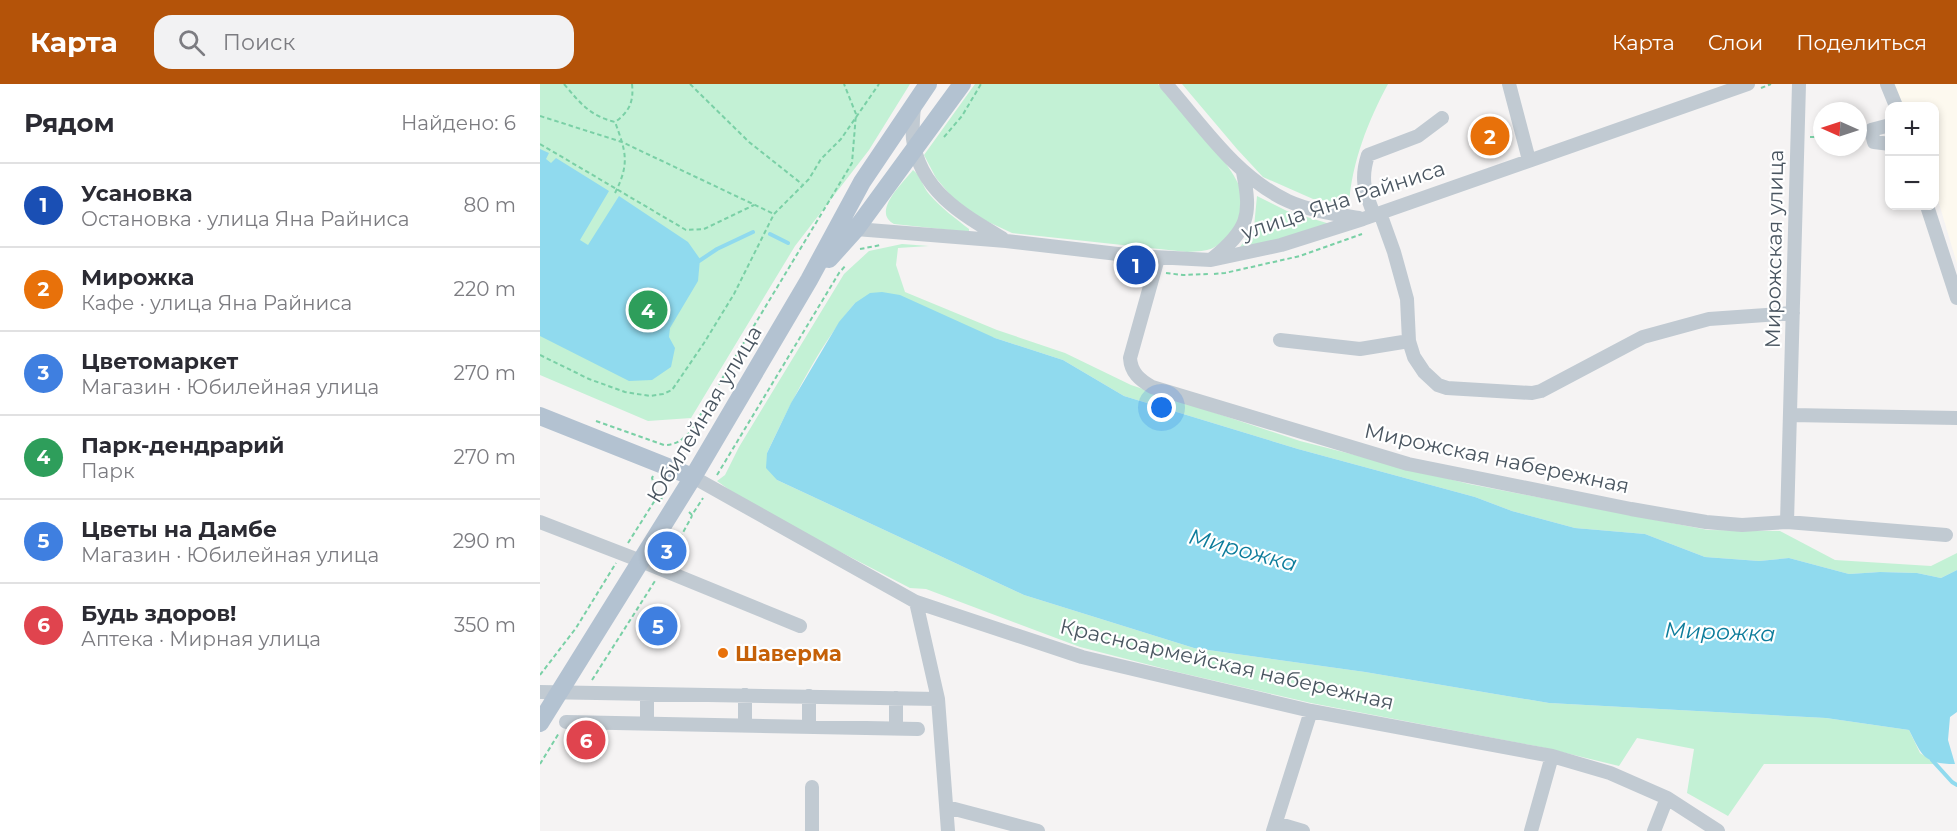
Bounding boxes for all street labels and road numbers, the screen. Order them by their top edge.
street label: Мирожская улица [1760,149,1788,349]
street label: улица Яна Райниса [1237,155,1448,245]
street label: Юбилейная улица [641,321,767,507]
street label: Мирожская набережная [1362,418,1632,498]
street label: Красноармейская набережная [1058,613,1396,715]

